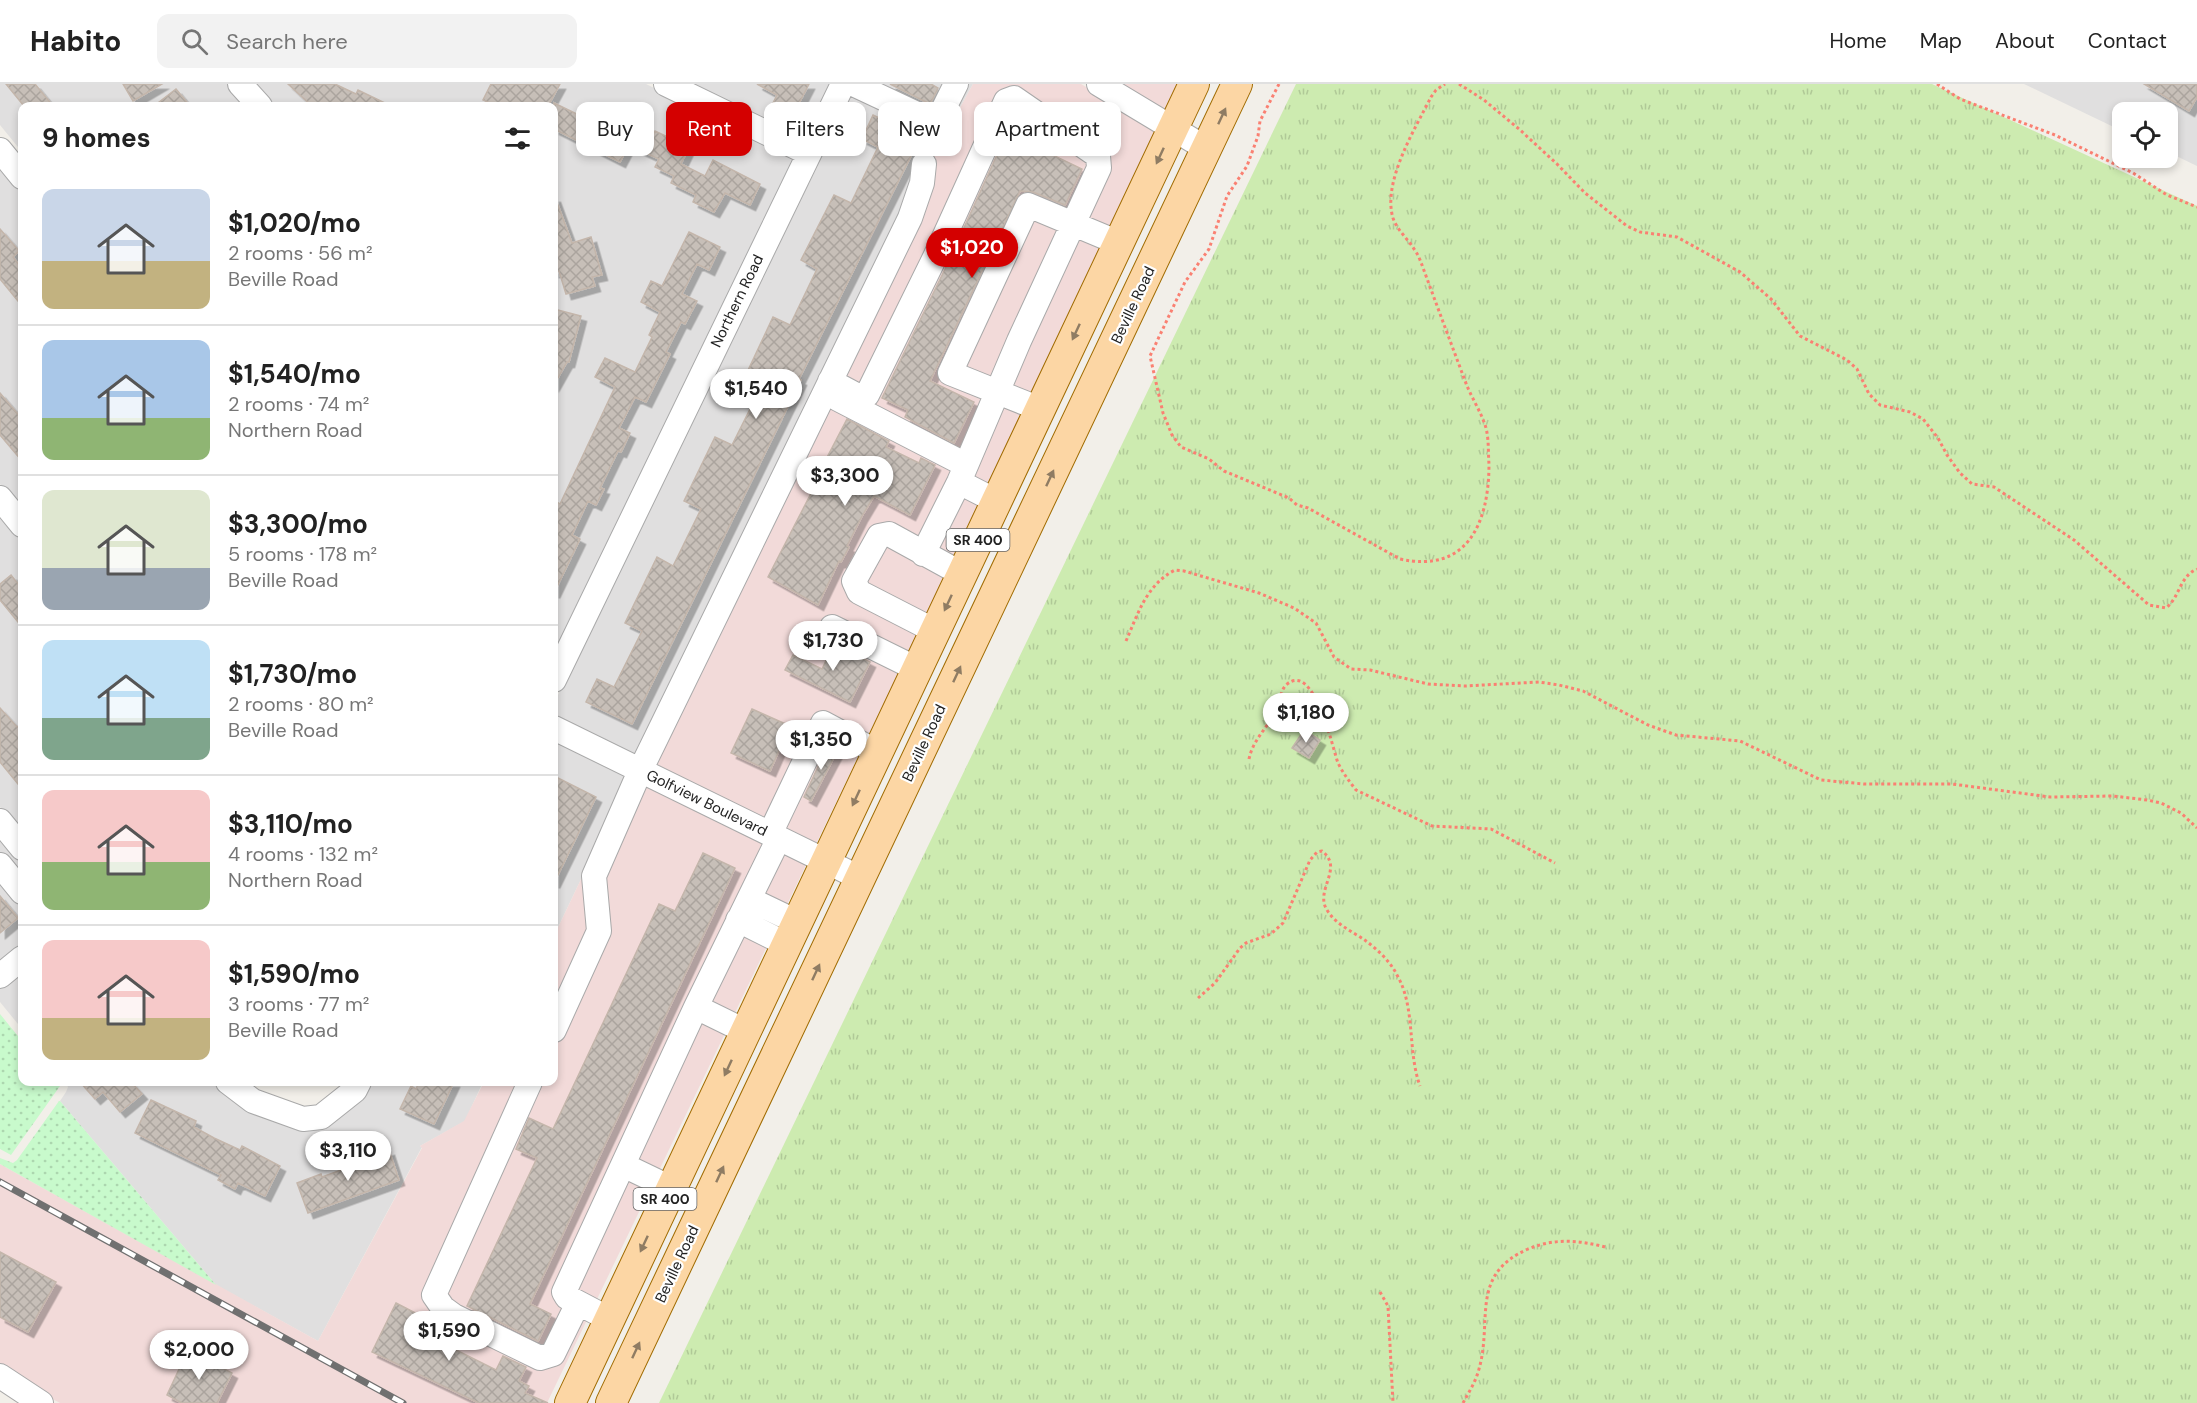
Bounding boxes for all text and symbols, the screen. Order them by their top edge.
search box [157,14,577,68]
text: Habito [30,23,121,60]
icon: search [178,25,211,58]
text: Search here [226,27,348,56]
text: Home [1829,27,1887,55]
text: Map [1920,27,1962,55]
text: About [1995,27,2055,55]
text: Contact [2088,27,2167,55]
chip: Buy [576,102,654,156]
chip: Rent [666,102,752,156]
chip: Filters [764,102,866,156]
chip: New [878,102,962,156]
chip: Apartment [974,102,1121,156]
map controls [2112,102,2178,168]
button: locate [2112,102,2178,168]
one-way arrow [1218,108,1227,125]
text: 9 homes [42,121,151,155]
icon: filters [501,122,534,155]
one-way arrow [1155,147,1164,164]
text: $1,020/mo [228,206,361,240]
icon: home [90,213,162,285]
pin: $1,020 [923,228,1021,279]
text: $1,020 [940,234,1004,260]
text: 2 rooms · 56 m² [228,240,373,266]
street label: Northern Road [706,251,768,351]
street label: Beville Road [1106,263,1160,347]
text: Beville Road [228,266,339,292]
one-way arrow [1072,324,1081,341]
text: $1,540/mo [228,357,361,391]
icon: home [90,364,162,436]
pin: $1,540 [707,369,805,420]
text: $1,540 [724,375,788,401]
text: 2 rooms · 74 m² [228,391,369,417]
text: Northern Road [228,417,363,443]
pin: $3,300 [796,456,894,507]
text: $3,300 [810,462,880,488]
one-way arrow [1045,470,1054,487]
text: $3,300/mo [228,507,368,541]
icon: home [90,514,162,586]
road number: SR 400 [946,529,1010,551]
text: 5 rooms · 178 m² [228,541,377,567]
text: Beville Road [228,567,339,593]
one-way arrow [944,595,953,612]
pin: $1,730 [784,621,882,672]
text: $1,730 [803,627,863,653]
text: $1,730/mo [228,657,357,691]
icon: home [90,664,162,736]
one-way arrow [953,665,962,682]
text: 2 rooms · 80 m² [228,691,374,717]
pin: $1,180 [1257,693,1355,744]
text: $1,180 [1277,699,1335,725]
street label: Beville Road [897,701,951,785]
text: Beville Road [228,717,339,743]
pin: $1,350 [772,720,870,771]
text: $1,350 [790,726,852,752]
street label: Golfview Boulevard [643,765,771,841]
one-way arrow [851,790,860,807]
text: $3,110/mo [228,807,353,841]
icon: home [90,814,162,886]
text: 4 rooms · 132 m² [228,841,378,867]
text: Northern Road [228,867,363,893]
text: $1,590/mo [228,957,360,991]
one-way arrow [811,963,820,980]
icon: home [90,964,162,1036]
text: 3 rooms · 77 m² [228,991,369,1017]
text: Beville Road [228,1017,339,1043]
one-way arrow [723,1059,732,1076]
pin: $3,110 [299,1131,397,1182]
text: $3,110 [319,1137,377,1163]
one-way arrow [716,1166,725,1183]
road number: SR 400 [634,1188,696,1210]
street label: Beville Road [650,1222,704,1306]
one-way arrow [639,1235,648,1252]
pin: $1,590 [400,1311,498,1362]
text: $1,590 [417,1317,481,1343]
pin: $2,000 [150,1330,248,1381]
text: $2,000 [164,1336,234,1362]
one-way arrow [632,1342,641,1359]

